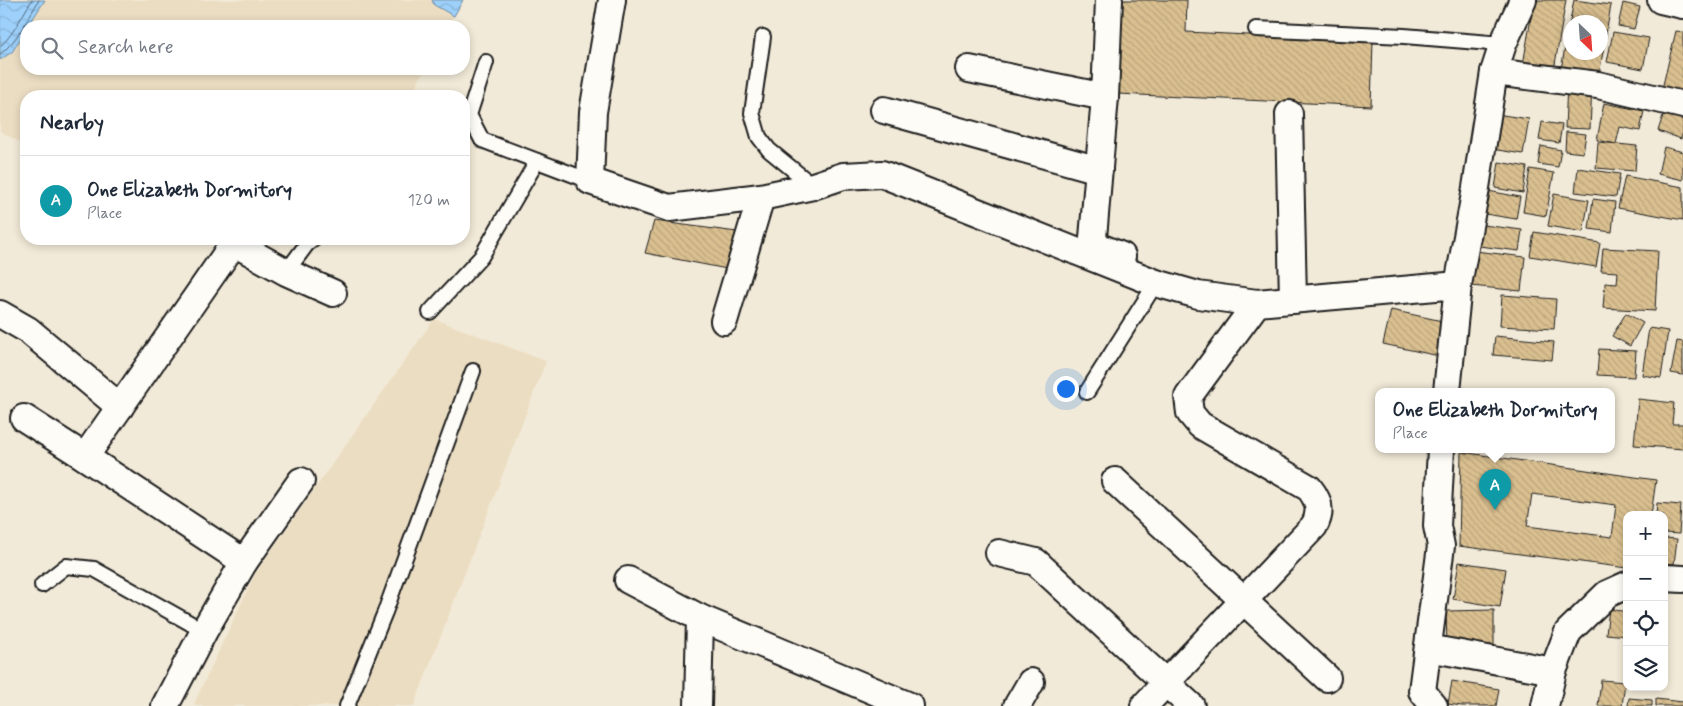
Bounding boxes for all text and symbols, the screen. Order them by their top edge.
north arrow [1563,15,1608,60]
search box [20,20,470,75]
icon: search [38,34,66,62]
text: Search here [78,35,174,60]
text: Nearby [40,109,104,137]
text: One Elizabeth Dormitory [87,178,292,203]
text: A [51,190,61,211]
text: 120 m [408,190,450,211]
text: Place [87,203,122,224]
your location [1053,376,1079,402]
popup [1375,388,1615,453]
text: One Elizabeth Dormitory [1392,398,1598,423]
text: Place [1392,423,1428,444]
pin: A [1479,469,1511,510]
map controls [1623,511,1668,691]
button: + [1623,511,1668,556]
button: − [1623,556,1668,601]
button: locate [1623,601,1668,646]
button: layers [1623,646,1668,691]

